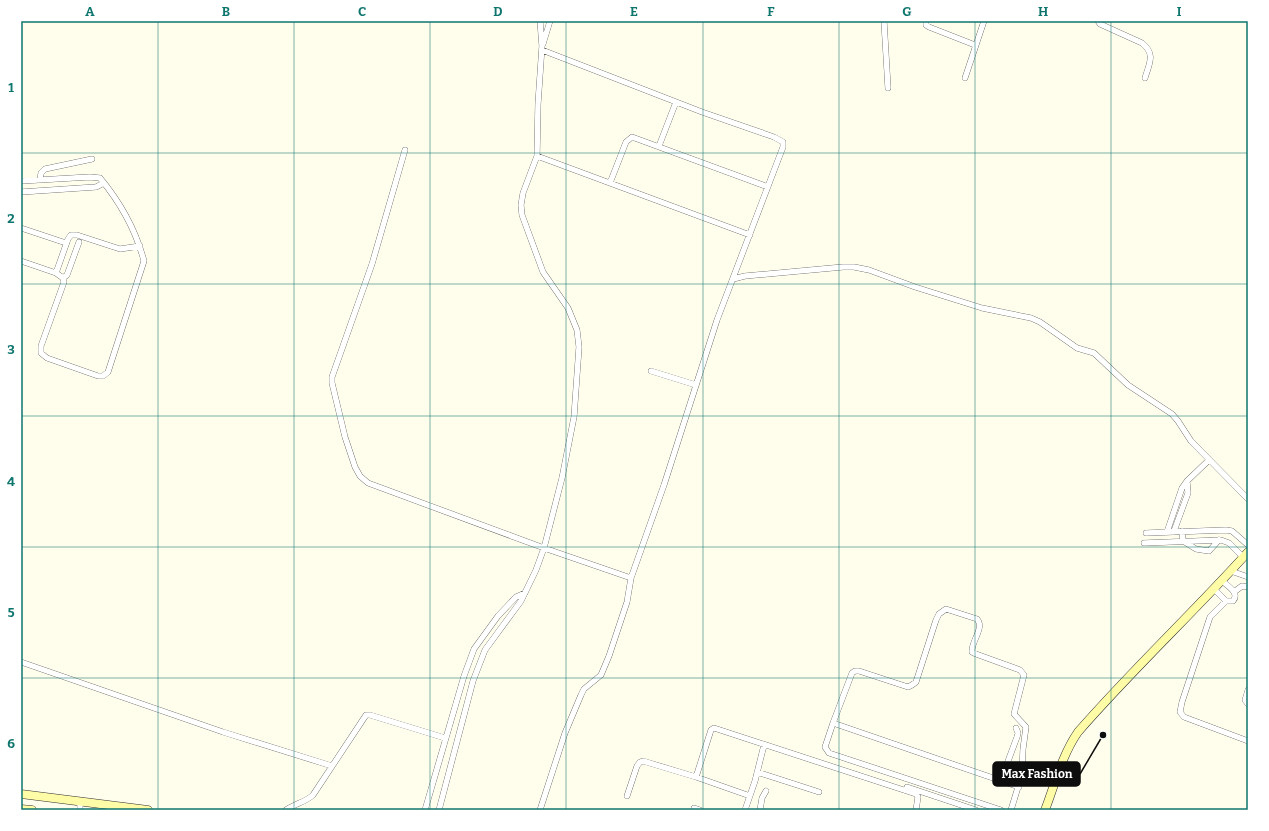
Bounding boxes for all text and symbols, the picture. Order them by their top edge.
text: A [85,4,95,19]
text: B [222,4,230,19]
text: C [358,4,366,19]
text: D [493,4,503,19]
text: E [630,4,638,19]
text: F [767,4,775,19]
text: G [902,4,912,19]
text: H [1038,4,1048,19]
text: I [1177,4,1182,19]
text: 1 [8,80,14,95]
text: 2 [7,211,15,226]
text: 3 [7,342,15,357]
text: 4 [7,474,15,489]
text: 5 [7,605,15,620]
text: 6 [7,736,15,751]
callout: Max Fashion [993,762,1080,786]
text: Max Fashion [1001,767,1073,781]

